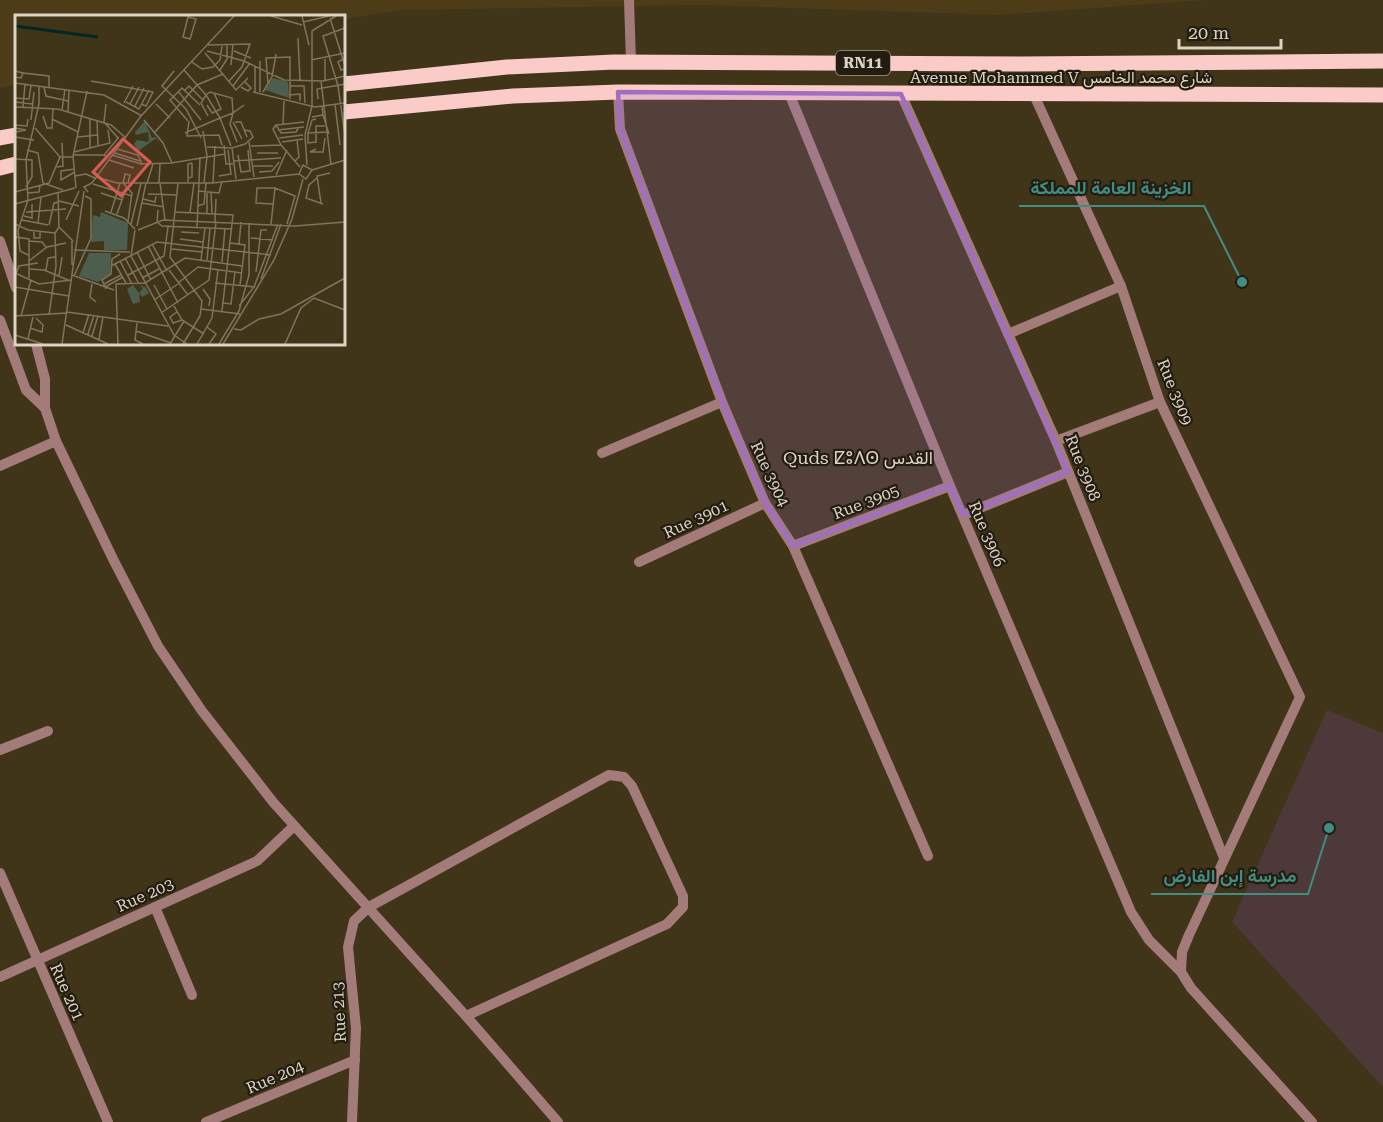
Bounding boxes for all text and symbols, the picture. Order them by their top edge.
scale bar [1179,12,1281,50]
inset map [15,15,345,345]
text: 20 m [1188,22,1229,43]
road number: RN11 [836,51,890,75]
street label: Avenue Mohammed V شارع محمد الخامس [910,68,1212,89]
callout: الخزينة العامة للمملكة [1019,170,1204,206]
text: الخزينة العامة للمملكة [1031,177,1191,199]
street label: Rue 3909 [1153,356,1197,428]
street label: Rue 3908 [1061,432,1105,504]
street label: Rue 3904 [747,439,793,510]
district label: Quds ⵇⵓⴷⵙ القدس [783,447,933,469]
street label: Rue 3905 [830,481,902,523]
street label: Rue 3901 [661,496,732,542]
street label: Rue 3906 [965,498,1009,570]
callout: مدرسة إبن الفارض [1151,858,1308,894]
text: مدرسة إبن الفارض [1164,865,1297,888]
street label: Rue 203 [114,874,177,916]
street label: Rue 201 [46,961,88,1024]
street label: Rue 213 [328,981,350,1043]
street label: Rue 204 [243,1056,307,1098]

